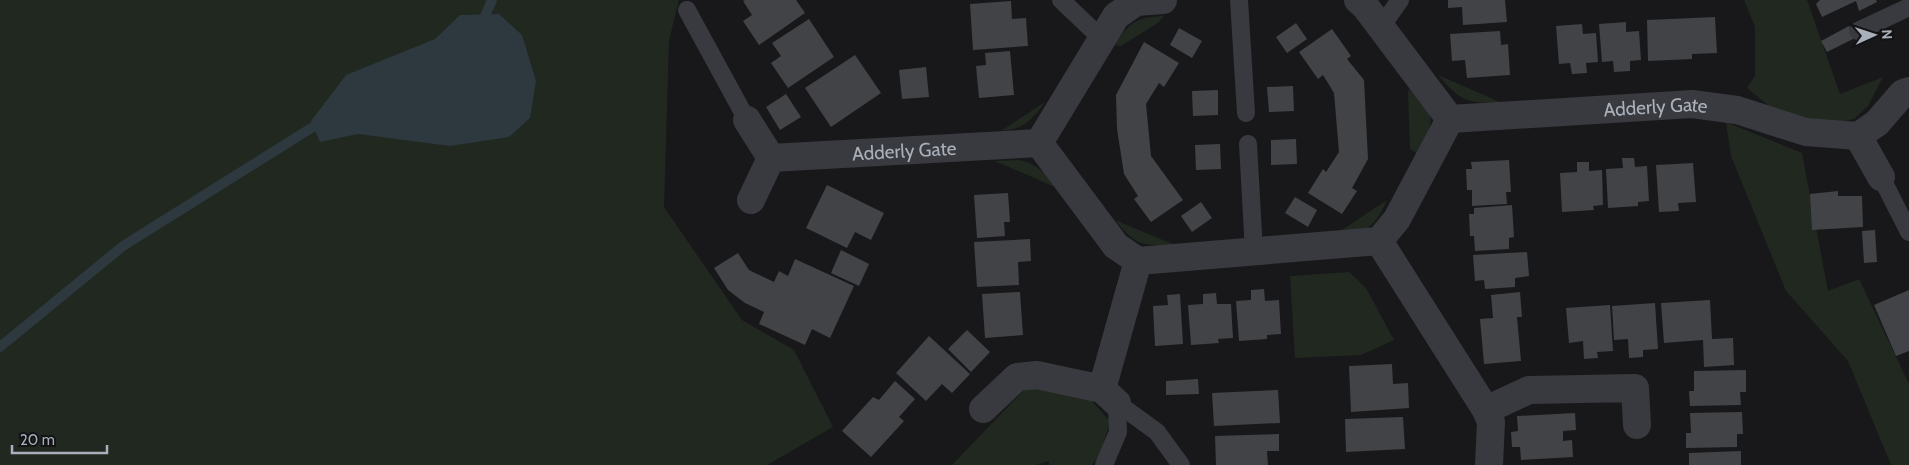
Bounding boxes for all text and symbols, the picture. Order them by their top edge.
north arrow [1849,10,1899,60]
text: N [1878,29,1896,40]
street label: Adderly Gate [1603,93,1709,121]
street label: Adderly Gate [852,137,957,165]
scale bar [12,422,108,454]
text: 20 m [20,431,55,449]

